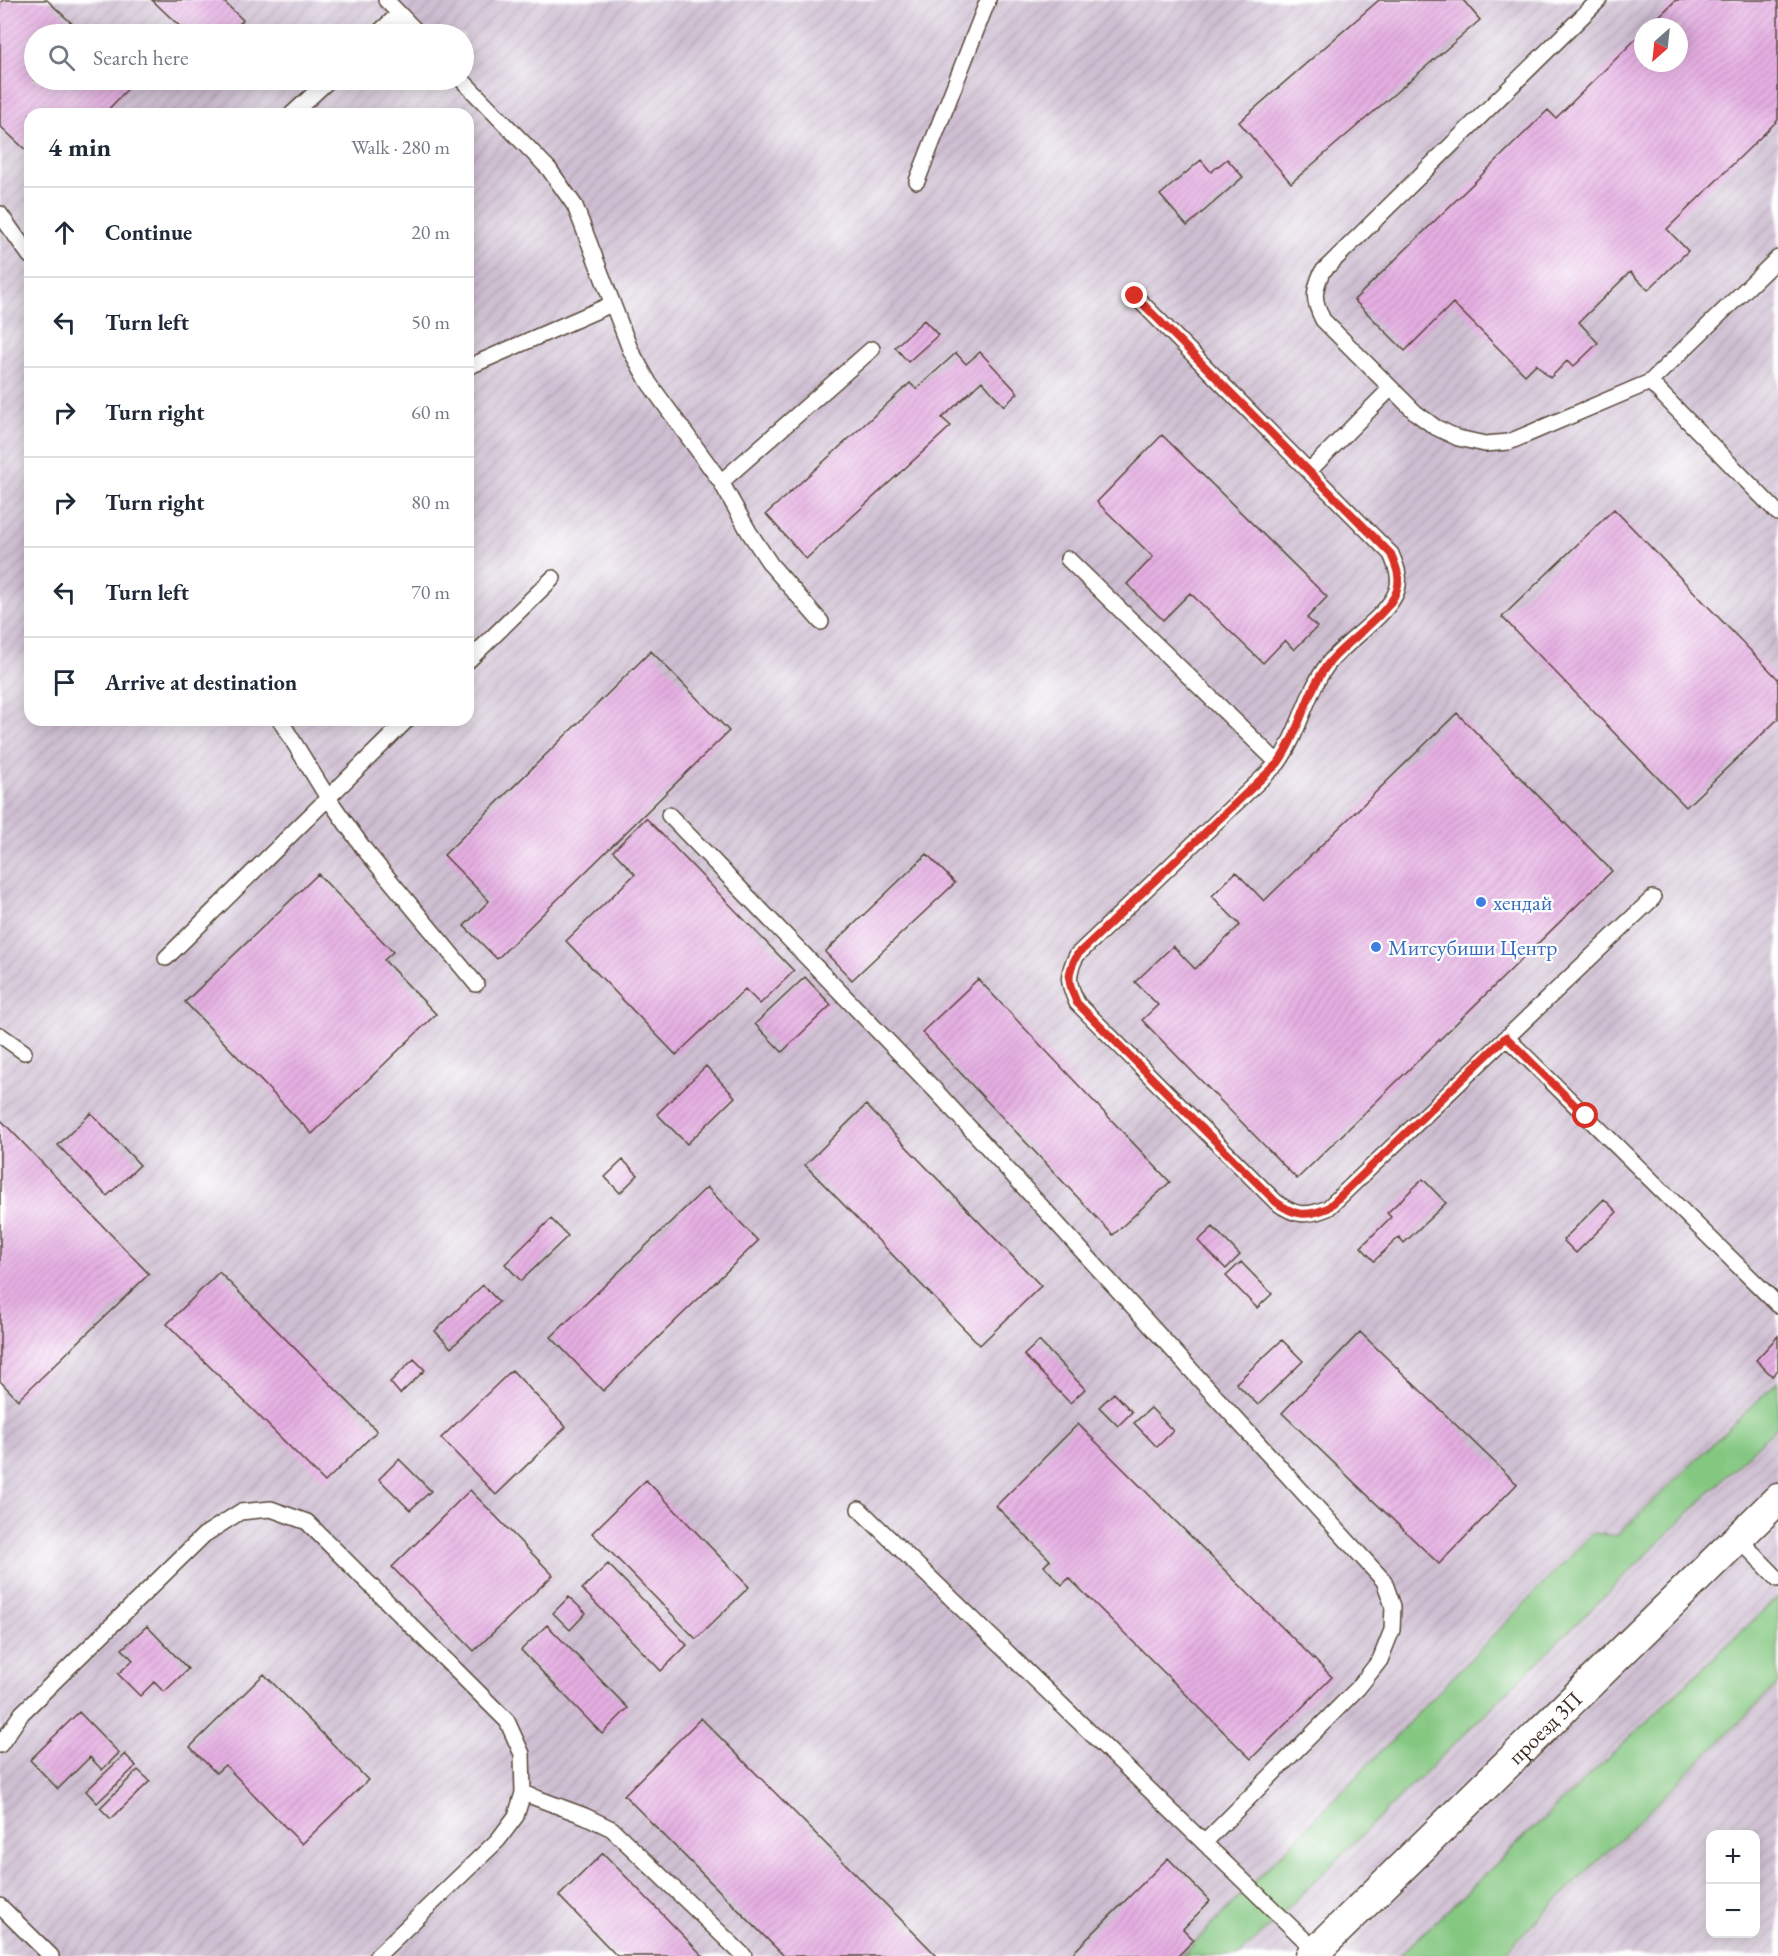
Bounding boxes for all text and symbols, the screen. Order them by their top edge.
north arrow [1634,18,1688,72]
search box [24,24,474,90]
icon: search [45,41,78,74]
text: Search here [93,43,188,72]
text: 4 min [48,130,111,164]
text: Walk · 280 m [351,134,450,160]
icon: ahead [48,216,81,249]
text: Continue [105,218,192,247]
text: 20 m [411,219,450,245]
route end [1121,282,1147,308]
icon: left [48,306,81,339]
text: Turn left [105,308,189,337]
text: 50 m [411,309,450,335]
icon: right [48,396,81,429]
text: Turn right [105,398,204,427]
text: 60 m [411,399,450,425]
icon: right [48,486,81,519]
text: Turn right [105,488,204,517]
text: 80 m [411,489,450,515]
icon: left [48,576,81,609]
text: Turn left [105,578,189,607]
text: 70 m [411,579,450,605]
icon: arrive [48,666,81,699]
text: Arrive at destination [105,668,297,697]
place label: хендай [1493,888,1553,917]
marker: хендай [1474,895,1488,909]
place label: Митсубиши Центр [1388,933,1557,962]
marker: Митсубиши Центр [1369,940,1383,954]
route start [1572,1102,1598,1128]
street label: проезд 3П [1501,1684,1588,1770]
map controls [1706,1830,1760,1938]
button: + [1706,1830,1760,1884]
button: − [1706,1884,1760,1938]

